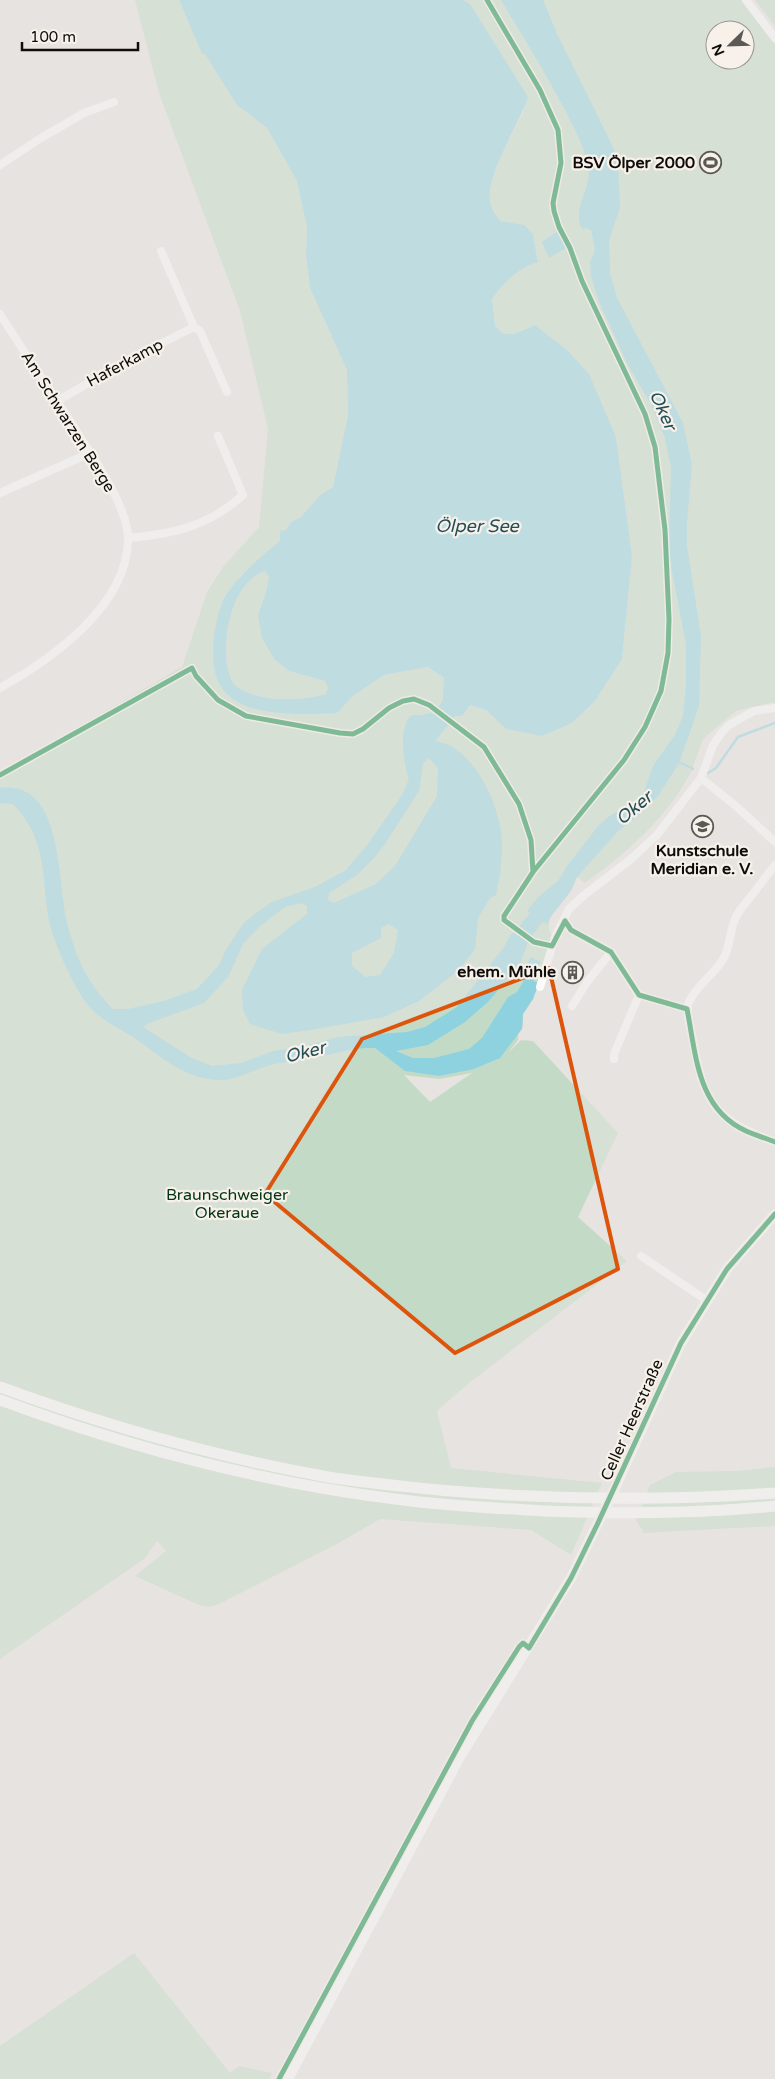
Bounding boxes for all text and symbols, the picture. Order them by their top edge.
scale bar [22,20,139,52]
north arrow [705,20,755,70]
text: 100 m [30,28,76,46]
text: N [708,41,729,58]
sports icon: BSV Ölper 2000 [699,151,723,175]
place label: BSV Ölper 2000 [572,153,695,173]
street label: Haferkamp [83,334,167,392]
street label: Am Schwarzen Berge [16,348,120,496]
water label: Oker [645,387,682,435]
water label: Ölper See [435,515,520,537]
water label: Oker [611,785,658,830]
school or university icon: Kunstschule Meridian e. V. [690,815,714,839]
place label: Kunstschule Meridian e. V. [651,841,753,879]
building icon: ehem. Mühle [560,960,584,984]
place label: ehem. Mühle [457,962,556,982]
water label: Oker [282,1036,330,1068]
park label: Braunschweiger Okeraue [166,1185,289,1223]
street label: Celler Heerstraße [596,1356,668,1484]

